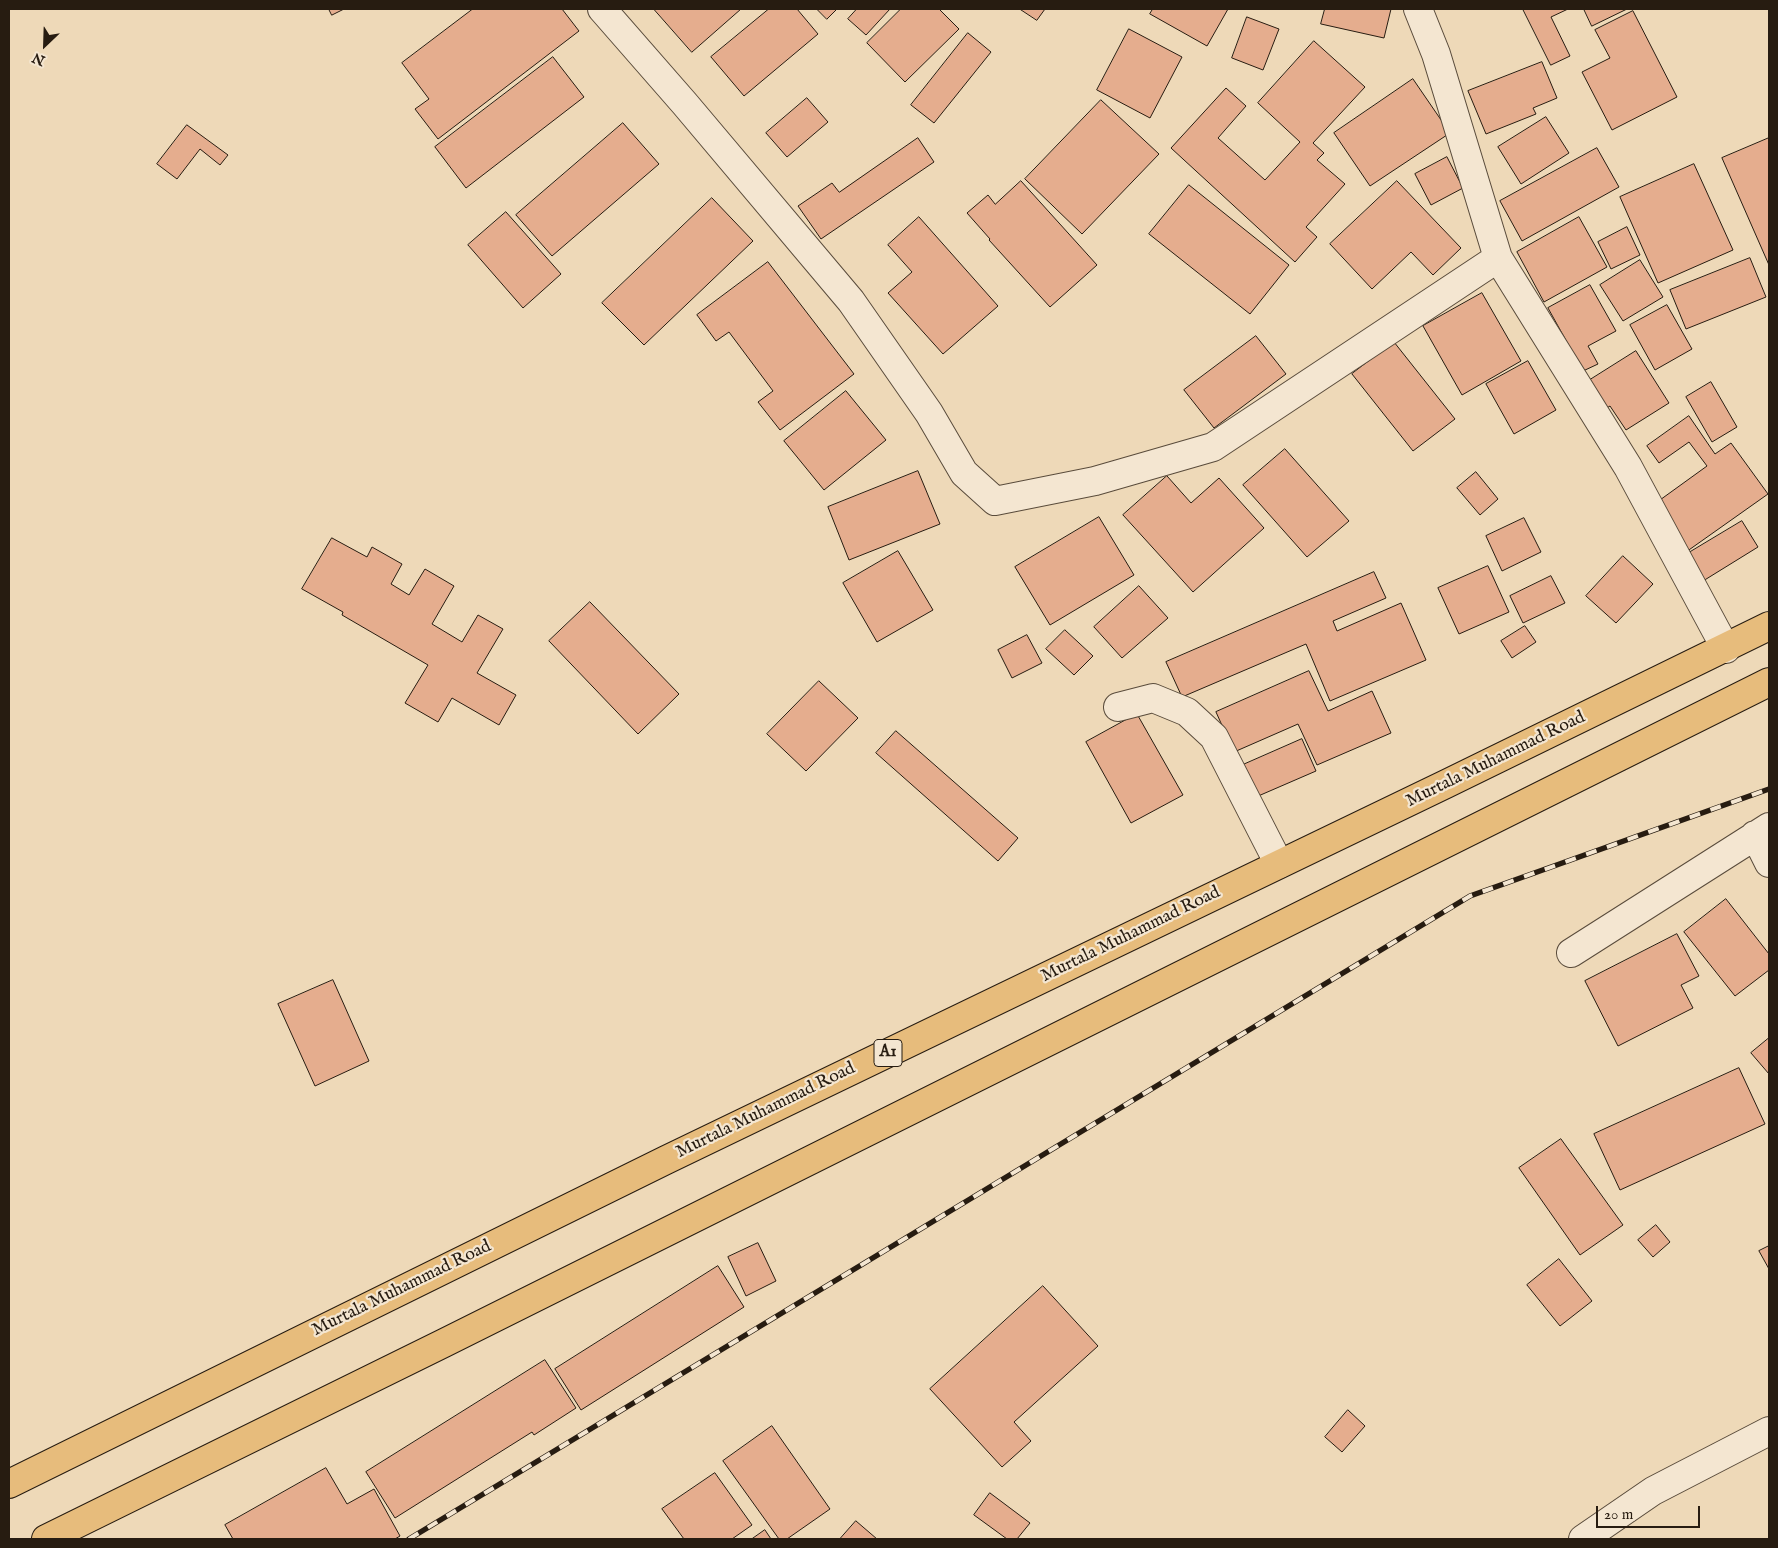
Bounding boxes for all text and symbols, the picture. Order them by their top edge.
north arrow [20,20,70,70]
text: N [30,48,48,69]
street label: Murtala Muhammad Road [1403,707,1589,813]
street label: Murtala Muhammad Road [1038,882,1224,988]
road number: A1 [874,1040,902,1066]
street label: Murtala Muhammad Road [673,1058,859,1164]
street label: Murtala Muhammad Road [309,1236,495,1342]
scale bar [1598,1496,1702,1528]
text: 20 m [1604,1505,1633,1524]

